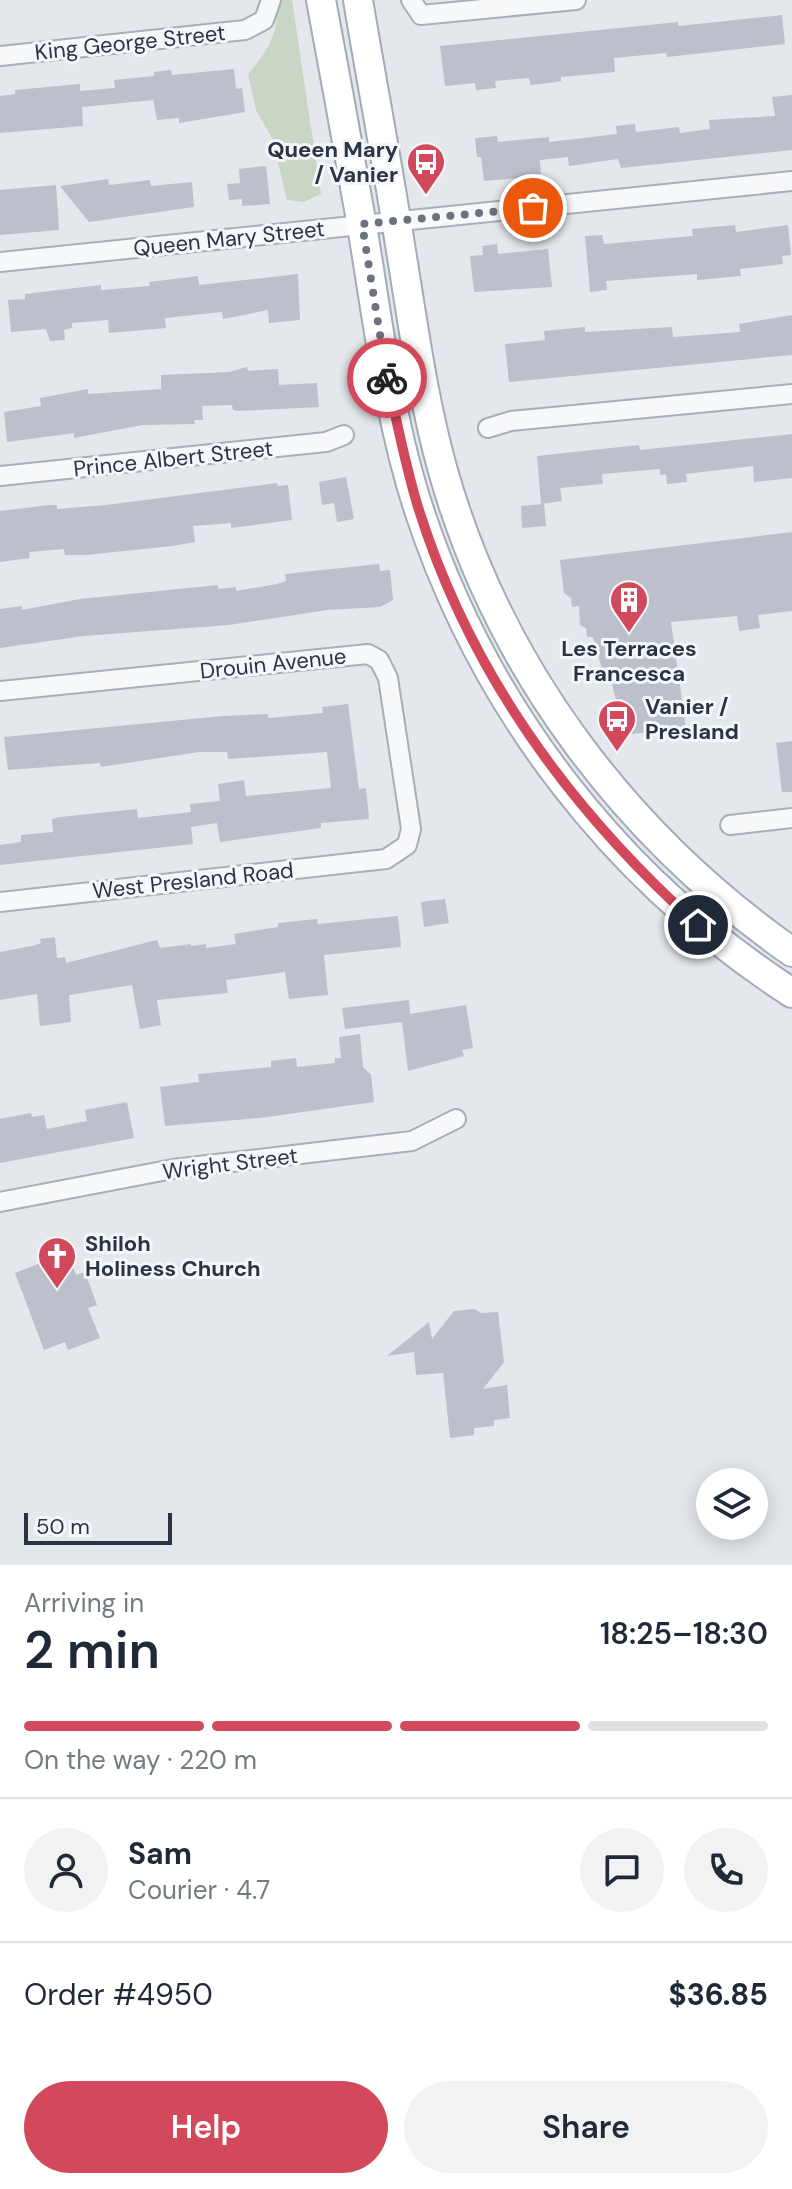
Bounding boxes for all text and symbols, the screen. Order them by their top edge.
street label: King George Street [33,18,227,67]
place label: Queen Mary / Vanier [267,135,398,189]
bus stop icon: Queen Mary / Vanier [405,141,447,196]
pin [499,174,567,242]
icon: bag [511,186,555,230]
street label: Queen Mary Street [132,214,326,263]
courier [347,338,427,418]
icon: bike [365,356,409,400]
street label: Prince Albert Street [72,434,274,483]
building icon: Les Terraces Francesca [608,579,650,634]
place label: Les Terraces Francesca [561,634,697,688]
street label: Drouin Avenue [198,641,348,686]
place label: Vanier / Presland [645,692,739,746]
bus stop icon: Vanier / Presland [596,698,638,753]
street label: West Presland Road [91,856,295,905]
pin [664,891,732,959]
icon: home [676,903,720,947]
street label: Wright Street [161,1141,299,1186]
place label: Shiloh Holiness Church [85,1229,261,1283]
church icon: Shiloh Holiness Church [36,1235,78,1290]
map controls [696,1468,768,1540]
button: layers [696,1468,768,1540]
scale bar [24,1509,172,1545]
text: 50 m [36,1512,90,1541]
text: Arriving in [24,1586,144,1620]
text: 18:25–18:30 [600,1614,768,1653]
text: 2 min [24,1616,160,1684]
text: On the way · 220 m [24,1743,257,1777]
button: person [24,1828,108,1912]
button: chat [580,1828,664,1912]
button: phone [684,1828,768,1912]
text: Sam [128,1834,192,1873]
text: Courier · 4.7 [128,1873,270,1907]
text: Order #4950 [24,1975,213,2014]
text: $36.85 [669,1975,768,2014]
button: Help [24,2081,388,2173]
button: Share [404,2081,768,2173]

